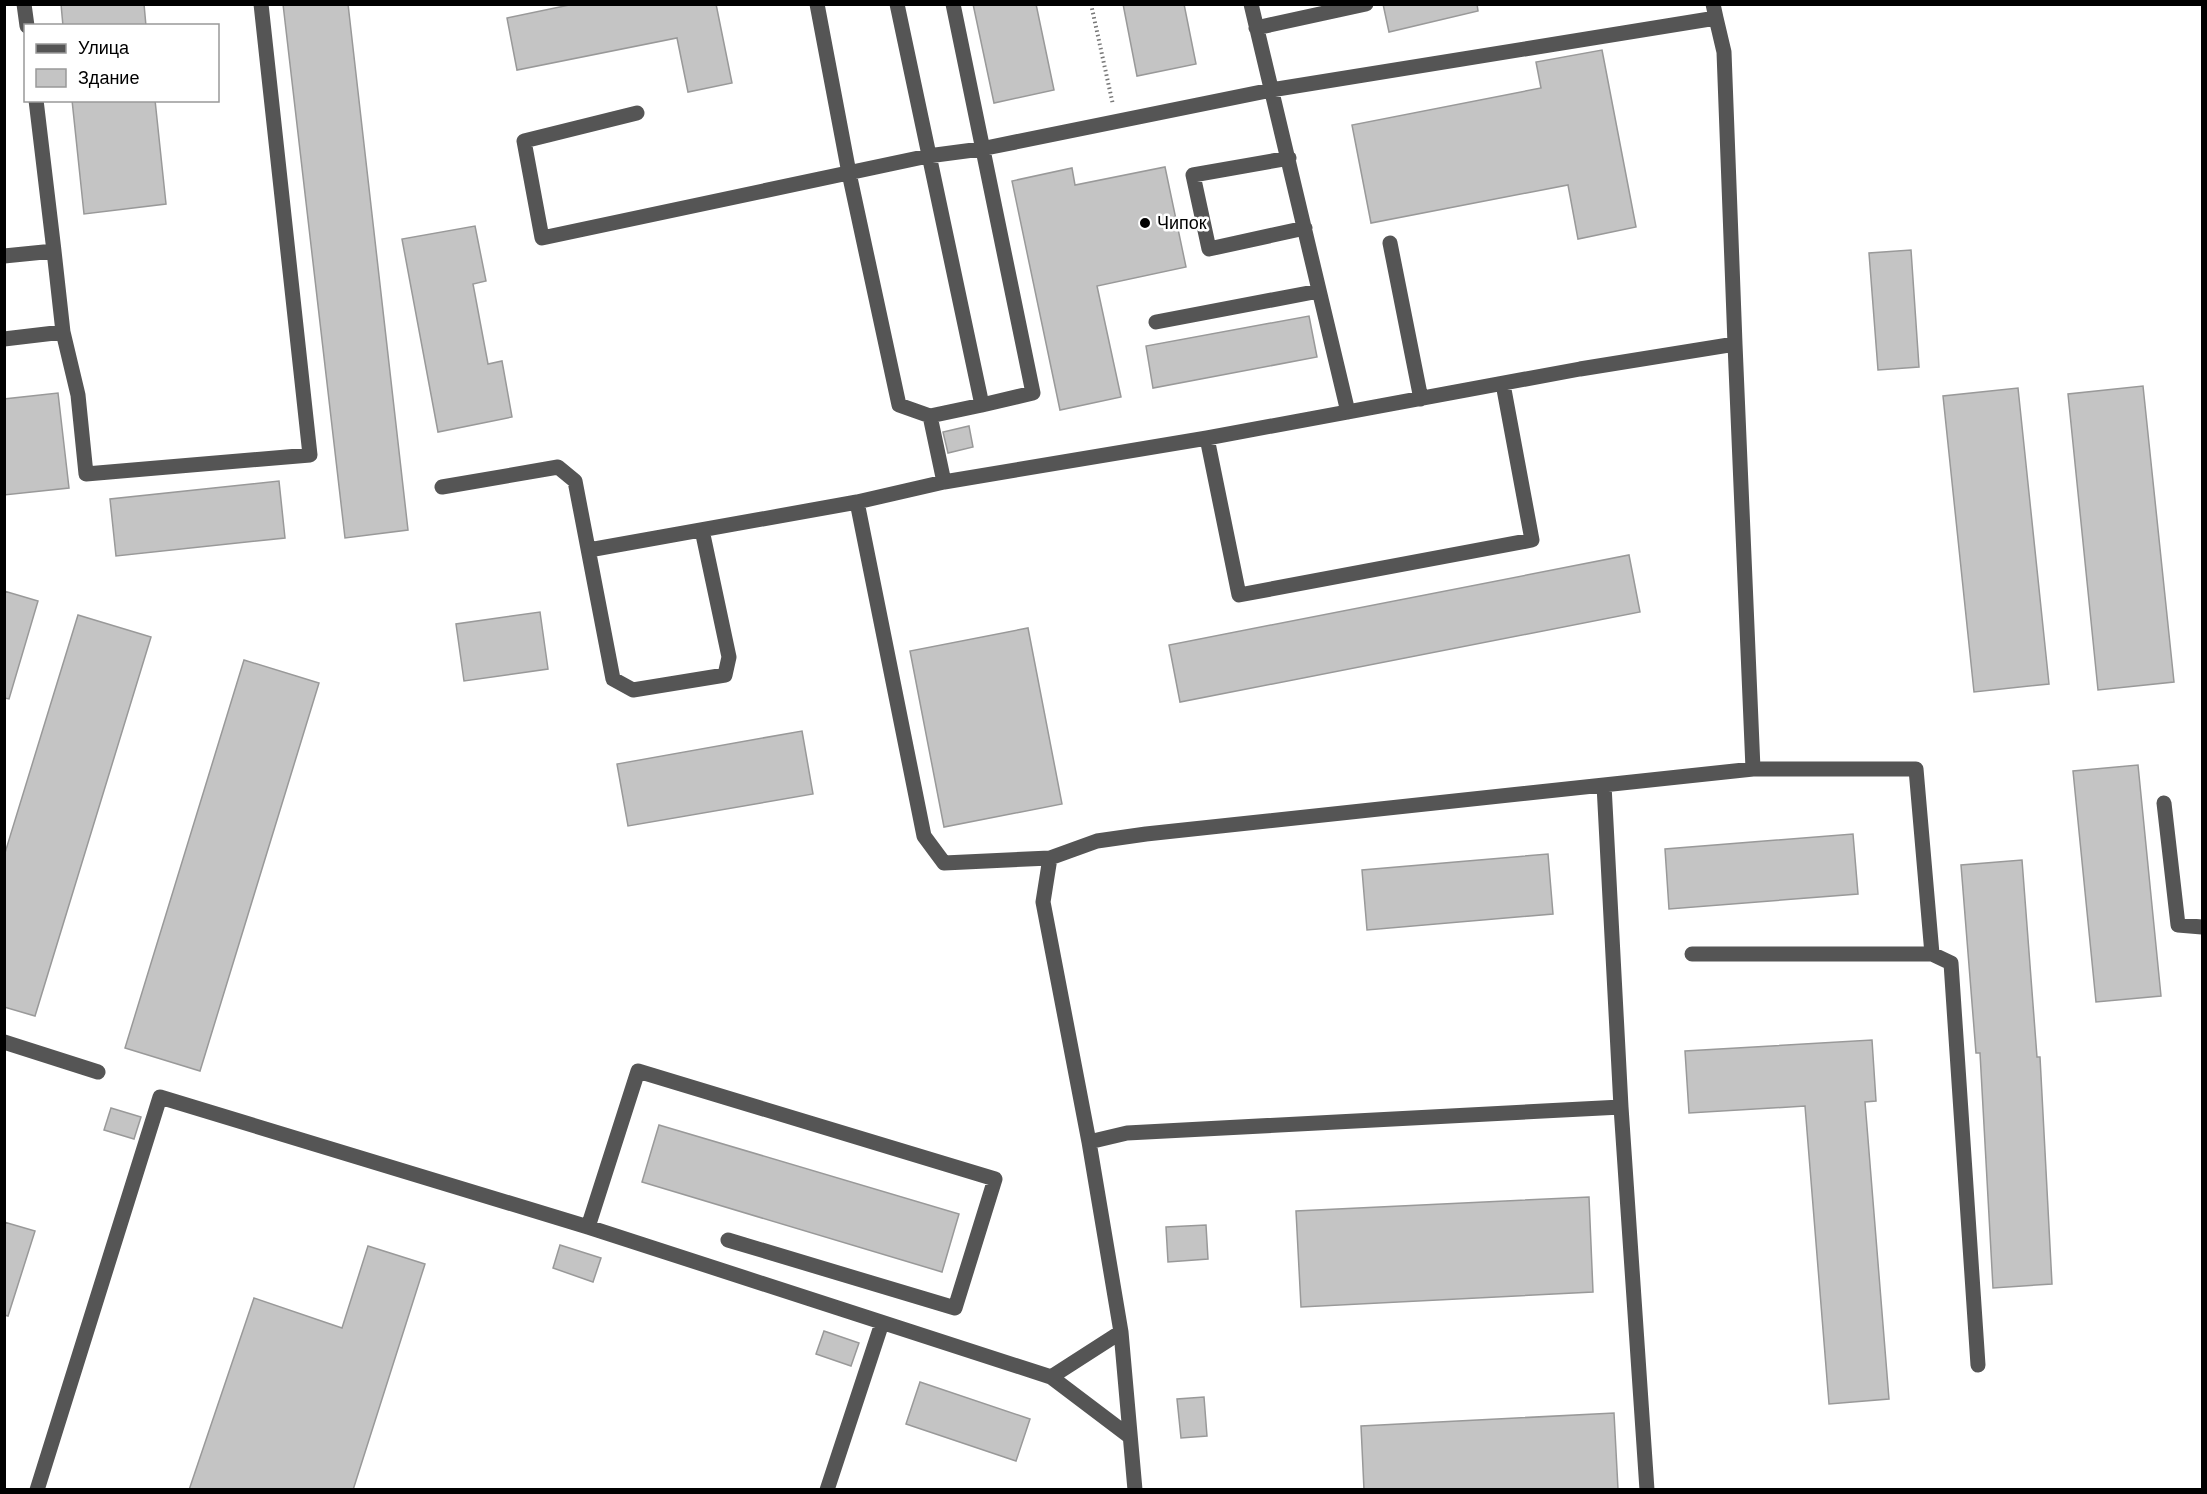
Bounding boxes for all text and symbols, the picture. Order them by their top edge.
legend [24,24,219,102]
text: Улица [78,38,130,58]
text: Здание [78,68,139,88]
place label: Чипок [1157,213,1207,233]
marker: Чипок [1138,216,1152,230]

